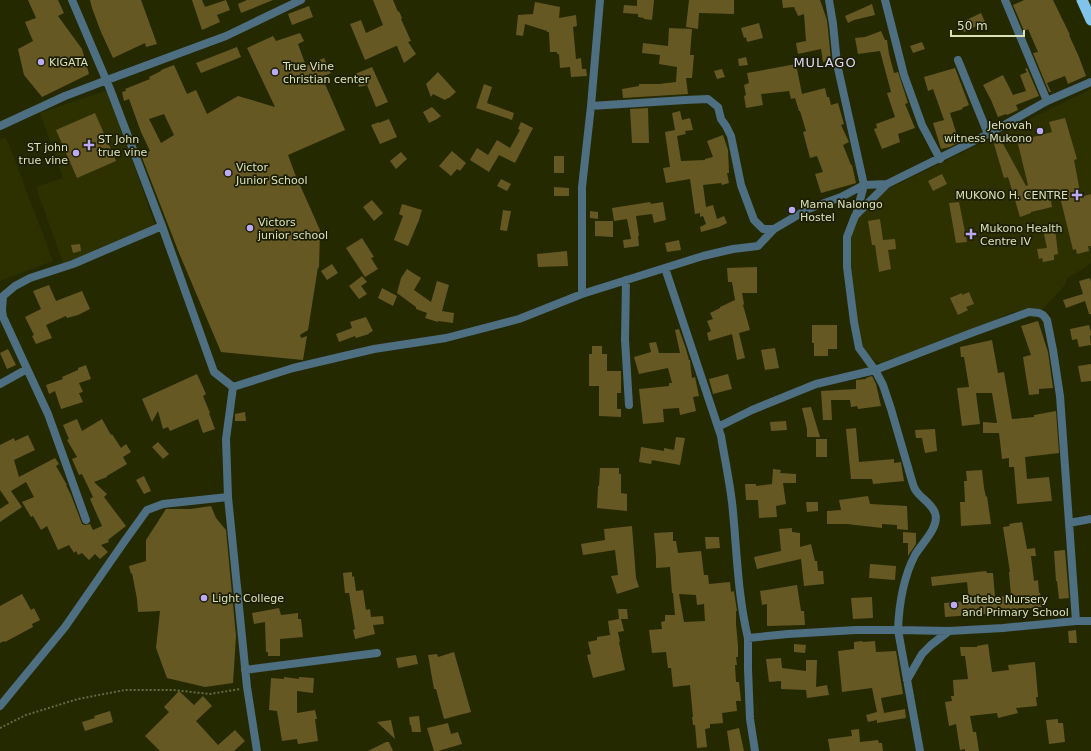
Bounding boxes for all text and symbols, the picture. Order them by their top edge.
scale bar [951,12,1024,38]
text: 50 m [957,19,988,33]
district label: MULAGO [793,55,857,70]
place label: KIGATA [49,56,89,69]
marker: KIGATA [36,57,46,67]
place label: True Vine christian center [282,60,370,86]
marker: True Vine christian center [270,67,280,77]
place label: Jehovah witness Mukono [944,119,1032,145]
marker: Jehovah witness Mukono [1035,126,1045,136]
place label: ST John true vine [98,133,148,159]
marker: ST John true vine [83,139,95,151]
place label: ST john true vine [19,141,68,167]
marker: ST john true vine [71,148,81,158]
place label: Victor Junior School [235,161,308,187]
marker: Victor Junior School [223,168,233,178]
place label: MUKONO H. CENTRE [956,189,1068,202]
marker: MUKONO H. CENTRE [1071,189,1083,201]
place label: Mama Nalongo Hostel [800,198,883,224]
marker: Mama Nalongo Hostel [787,205,797,215]
place label: Victors junior school [257,216,328,242]
place label: Mukono Health Centre IV [980,222,1063,248]
marker: Victors junior school [245,223,255,233]
marker: Mukono Health Centre IV [965,228,977,240]
place label: Light College [212,592,284,605]
marker: Light College [199,593,209,603]
place label: Butebe Nursery and Primary School [962,593,1069,619]
marker: Butebe Nursery and Primary School [949,600,959,610]

